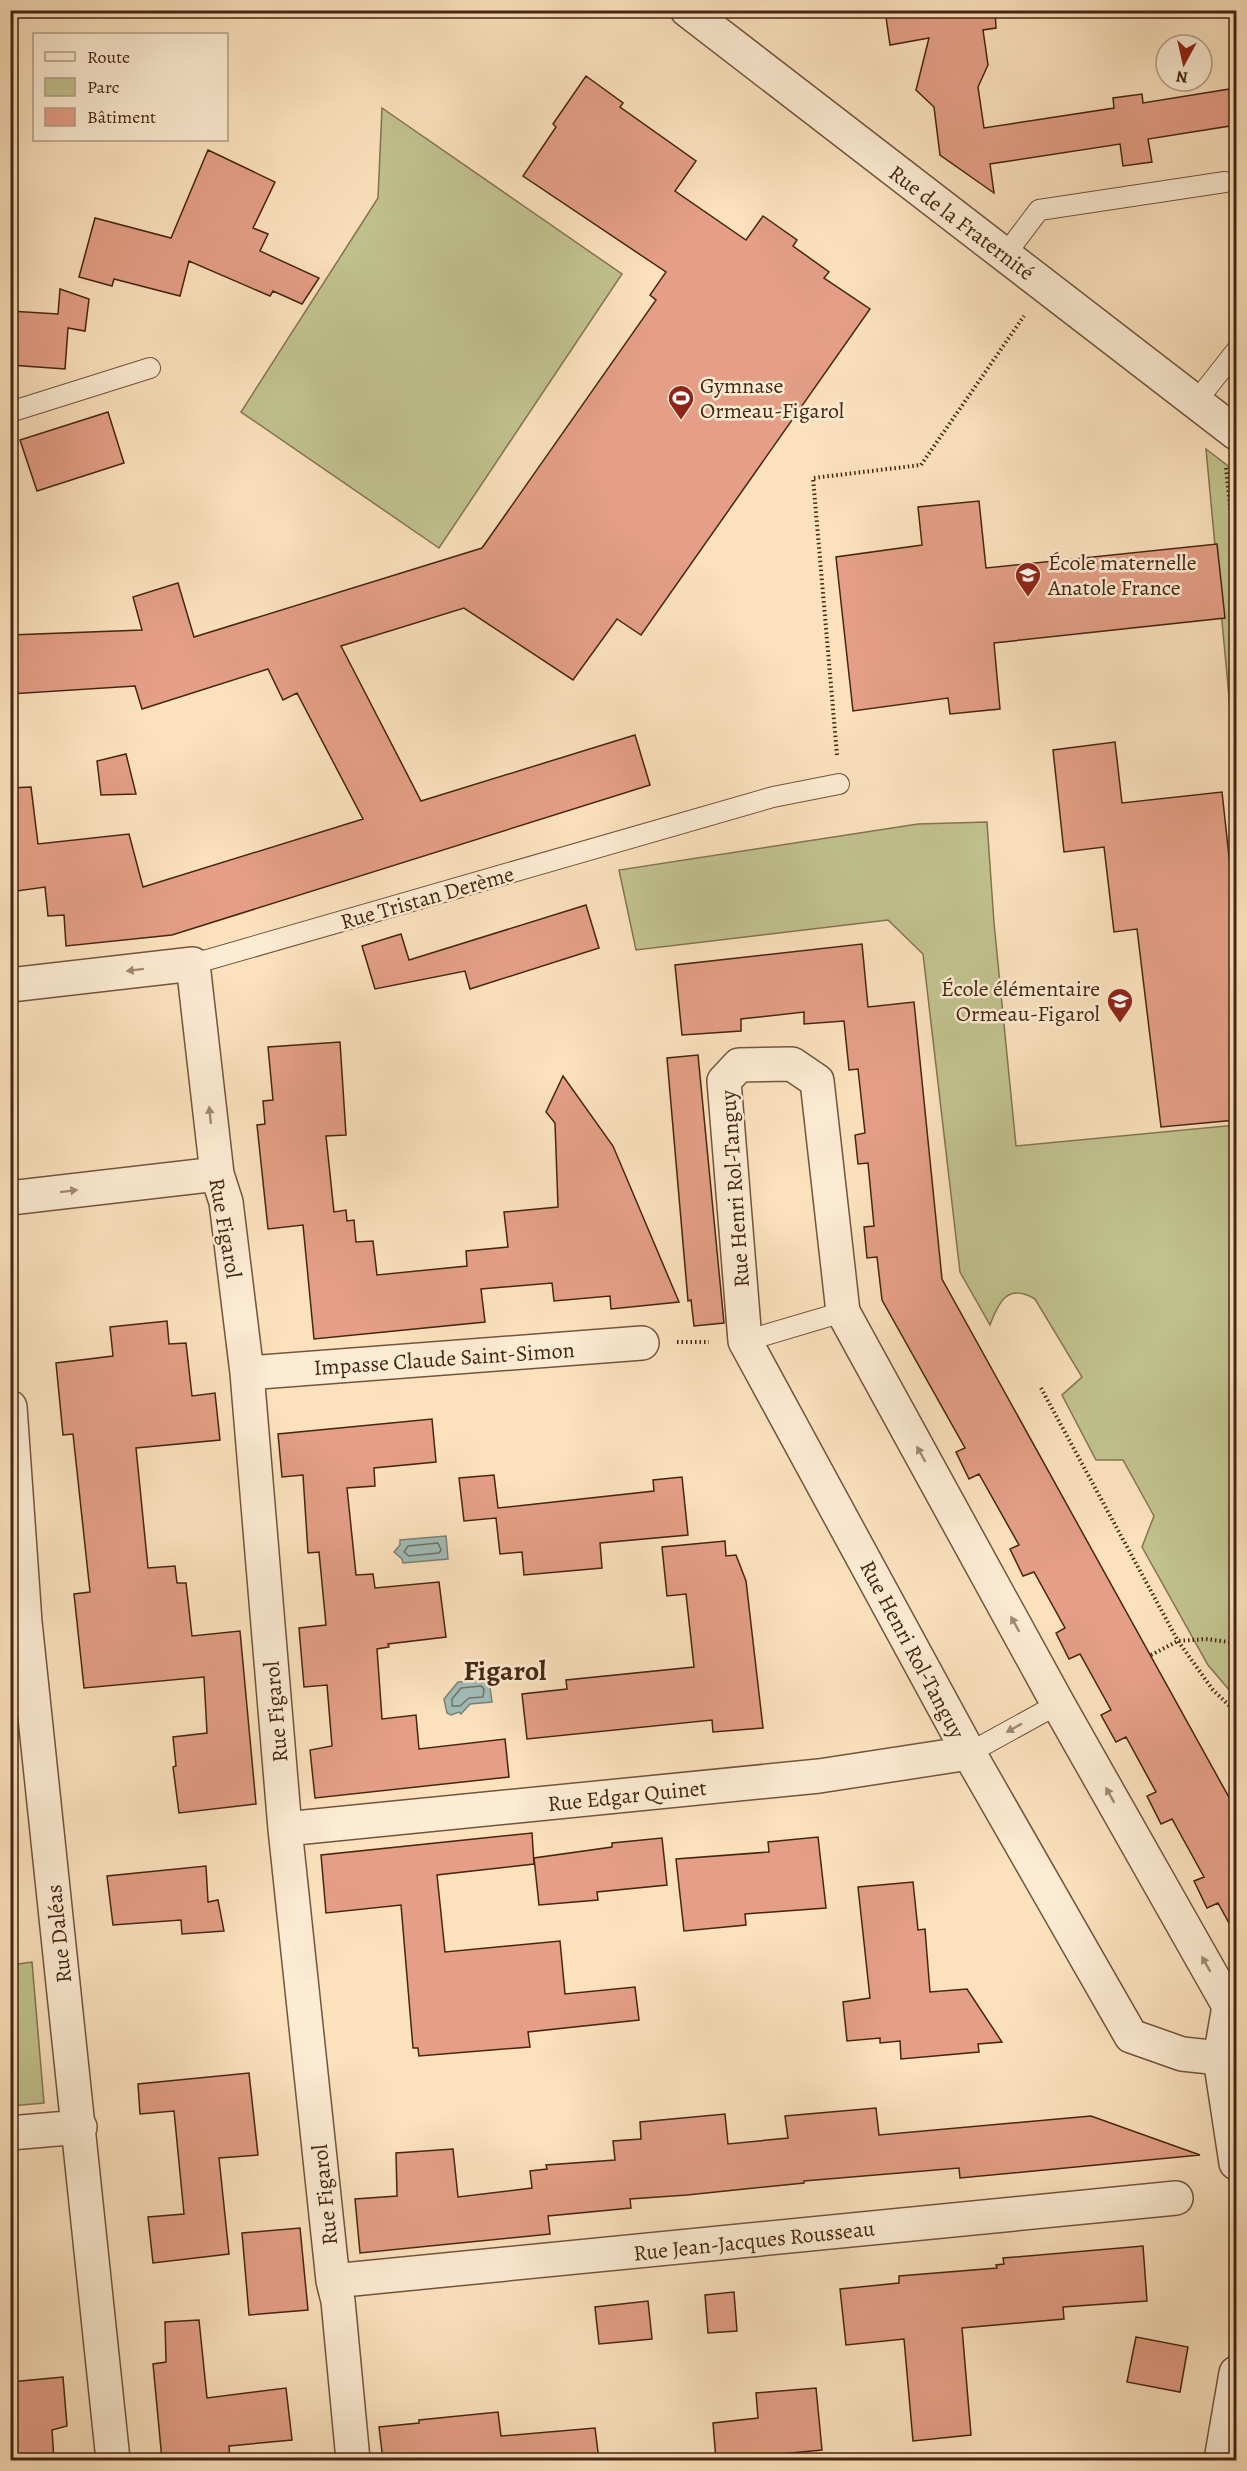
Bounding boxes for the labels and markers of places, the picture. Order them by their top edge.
place label: Gymnase Ormeau-Figarol [700,371,844,426]
sports icon: Gymnase Ormeau-Figarol [666,383,696,421]
place label: École maternelle Anatole France [1047,548,1197,603]
school or university icon: École maternelle Anatole France [1013,560,1043,598]
place label: École élémentaire Ormeau-Figarol [941,974,1100,1029]
school or university icon: École élémentaire Ormeau-Figarol [1105,986,1135,1024]

